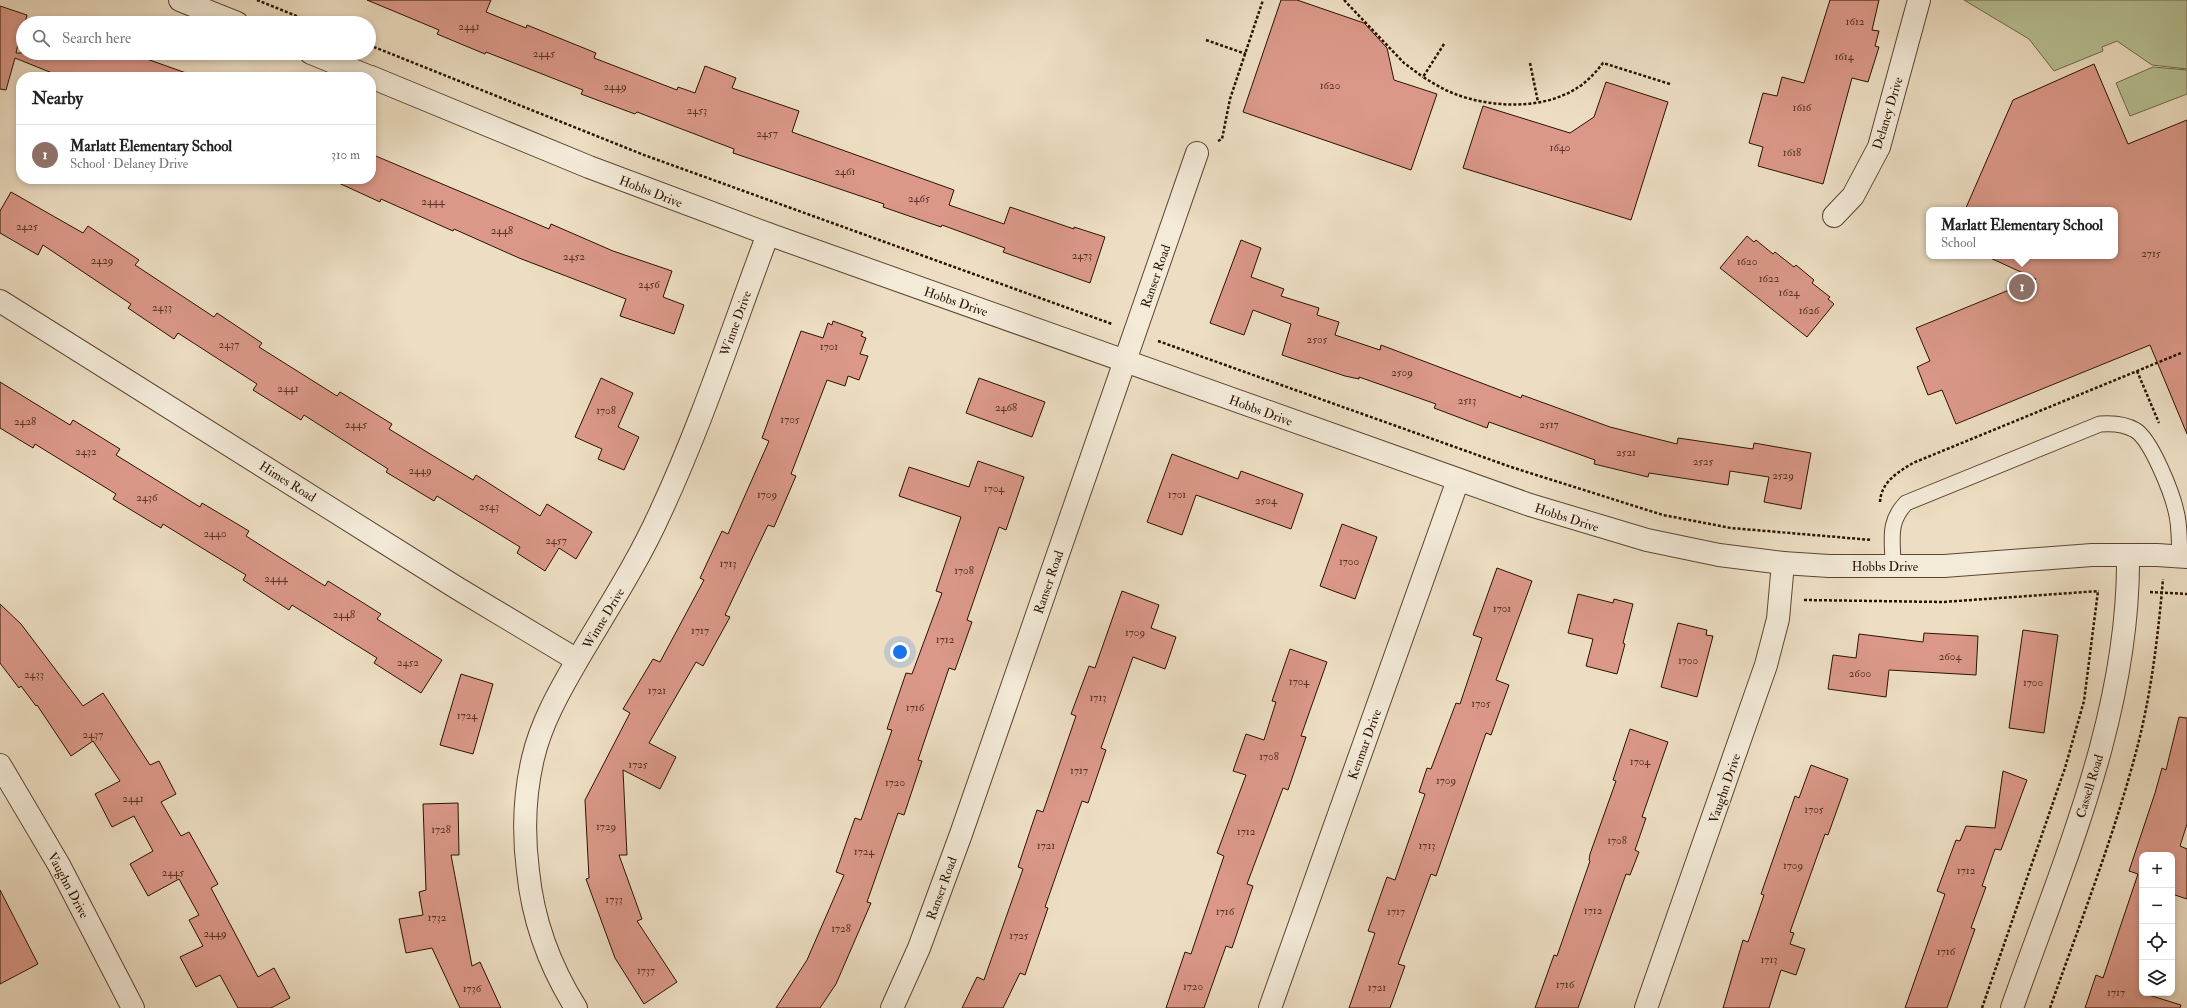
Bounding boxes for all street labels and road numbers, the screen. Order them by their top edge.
street label: Delaney Drive [1869,75,1908,152]
street label: Hobbs Drive [617,173,685,212]
street label: Ranser Road [1138,242,1174,310]
street label: Hobbs Drive [922,284,990,321]
street label: Winne Drive [716,288,755,359]
street label: Hobbs Drive [1227,392,1295,430]
street label: Himes Road [256,458,319,506]
street label: Hobbs Drive [1533,500,1601,536]
street label: Ranser Road [1031,548,1067,616]
street label: Hobbs Drive [1852,559,1919,575]
street label: Winne Drive [579,585,629,653]
street label: Kenmar Drive [1345,706,1385,782]
street label: Vaughn Drive [1706,751,1745,825]
street label: Cassell Road [2073,752,2107,820]
street label: Vaughn Drive [44,850,92,922]
street label: Ranser Road [923,854,961,922]

